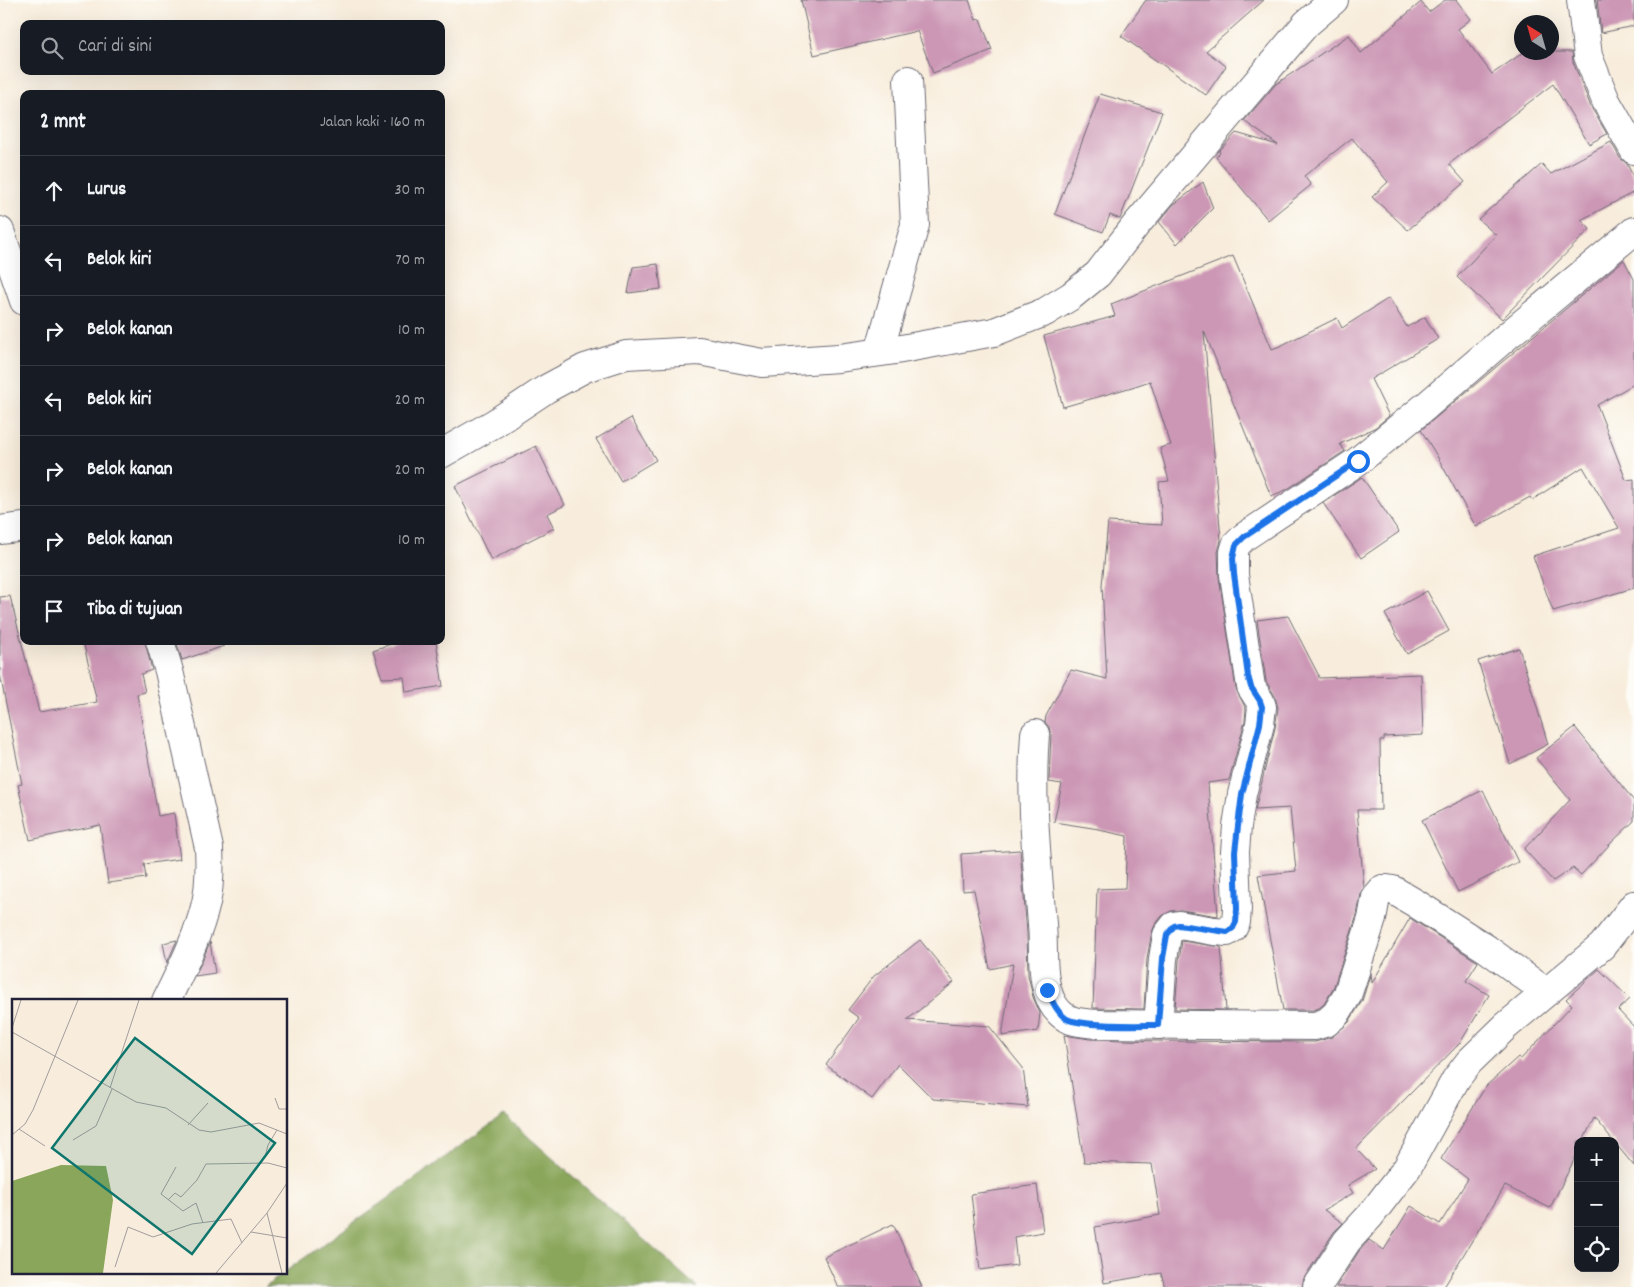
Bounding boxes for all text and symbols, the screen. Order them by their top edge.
north arrow [1514,15,1559,60]
search box [20,20,445,75]
icon: search [38,34,66,62]
text: Cari di sini [78,34,152,61]
text: 2 mnt [40,108,86,138]
text: Jalan kaki · 160 m [320,111,425,134]
icon: ahead [40,177,68,205]
text: Lurus [87,177,126,204]
text: 30 m [395,179,425,202]
icon: left [40,247,68,275]
text: Belok kiri [87,247,151,274]
text: 70 m [395,249,425,272]
icon: right [40,317,68,345]
text: Belok kanan [87,317,173,344]
text: 10 m [398,319,425,342]
icon: left [40,387,68,415]
text: Belok kiri [87,387,151,414]
text: 20 m [395,389,425,412]
route start [1347,450,1370,473]
icon: right [40,457,68,485]
text: Belok kanan [87,457,173,484]
text: 20 m [395,459,425,482]
icon: right [40,527,68,555]
text: Belok kanan [87,527,173,554]
text: 10 m [398,529,425,552]
icon: arrive [40,597,68,625]
text: Tiba di tujuan [87,597,182,624]
route end [1036,979,1059,1002]
inset map [12,999,288,1274]
map controls [1574,1137,1619,1272]
button: + [1574,1137,1619,1182]
button: − [1574,1182,1619,1227]
button: locate [1574,1227,1619,1272]

